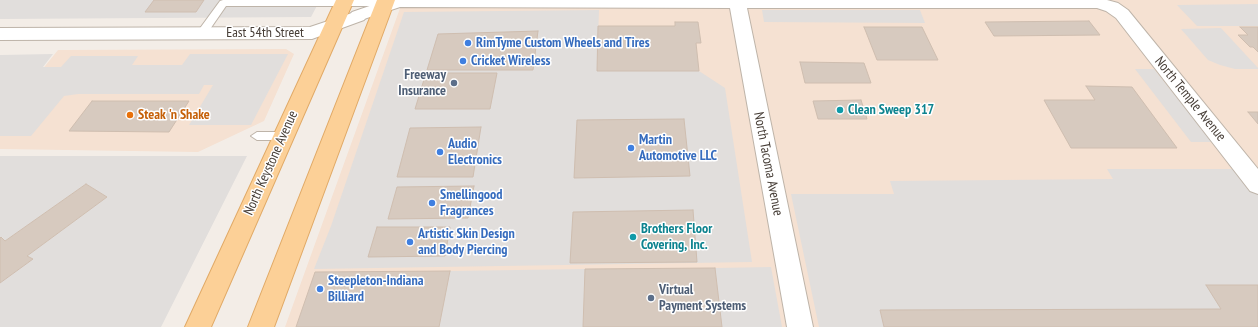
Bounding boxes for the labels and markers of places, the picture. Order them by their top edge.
place label: RimTyme Custom Wheels and Tires [476,35,650,51]
marker: RimTyme Custom Wheels and Tires [463,38,473,48]
place label: Cricket Wireless [471,53,550,69]
marker: Cricket Wireless [458,56,468,66]
place label: Freeway Insurance [398,67,446,100]
marker: Freeway Insurance [449,78,459,88]
place label: Clean Sweep 317 [848,102,934,118]
marker: Clean Sweep 317 [835,105,845,115]
place label: Steak 'n Shake [138,107,210,123]
marker: Steak 'n Shake [125,110,135,120]
place label: Martin Automotive LLC [639,132,717,164]
place label: Audio Electronics [448,136,502,168]
marker: Martin Automotive LLC [626,143,636,153]
marker: Audio Electronics [435,147,445,157]
place label: Smellingood Fragrances [440,187,503,220]
marker: Smellingood Fragrances [427,198,437,208]
place label: Brothers Floor Covering, Inc. [641,221,712,254]
place label: Artistic Skin Design and Body Piercing [418,226,515,258]
marker: Brothers Floor Covering, Inc. [628,232,638,242]
marker: Artistic Skin Design and Body Piercing [405,237,415,247]
place label: Steepleton-Indiana Billiard [328,273,423,306]
place label: Virtual Payment Systems [659,282,746,314]
marker: Steepleton-Indiana Billiard [315,284,325,294]
marker: Virtual Payment Systems [646,293,656,303]

